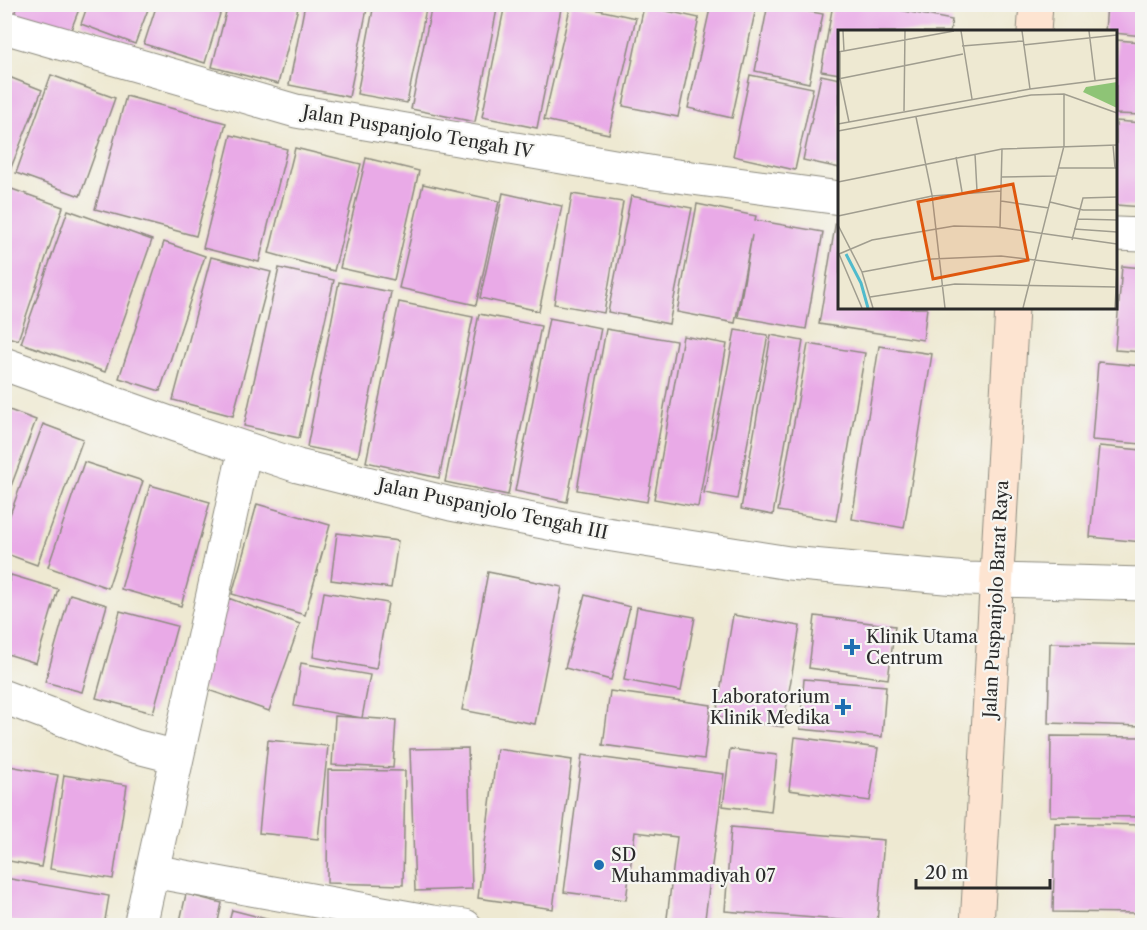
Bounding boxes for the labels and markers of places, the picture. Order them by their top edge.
place label: Klinik Utama Centrum [866,626,978,669]
marker: Klinik Utama Centrum [843,638,861,656]
place label: Laboratorium Klinik Medika [710,686,831,729]
marker: Laboratorium Klinik Medika [834,698,852,716]
place label: SD Muhammadiyah 07 [611,844,776,887]
marker: SD Muhammadiyah 07 [592,858,606,872]

